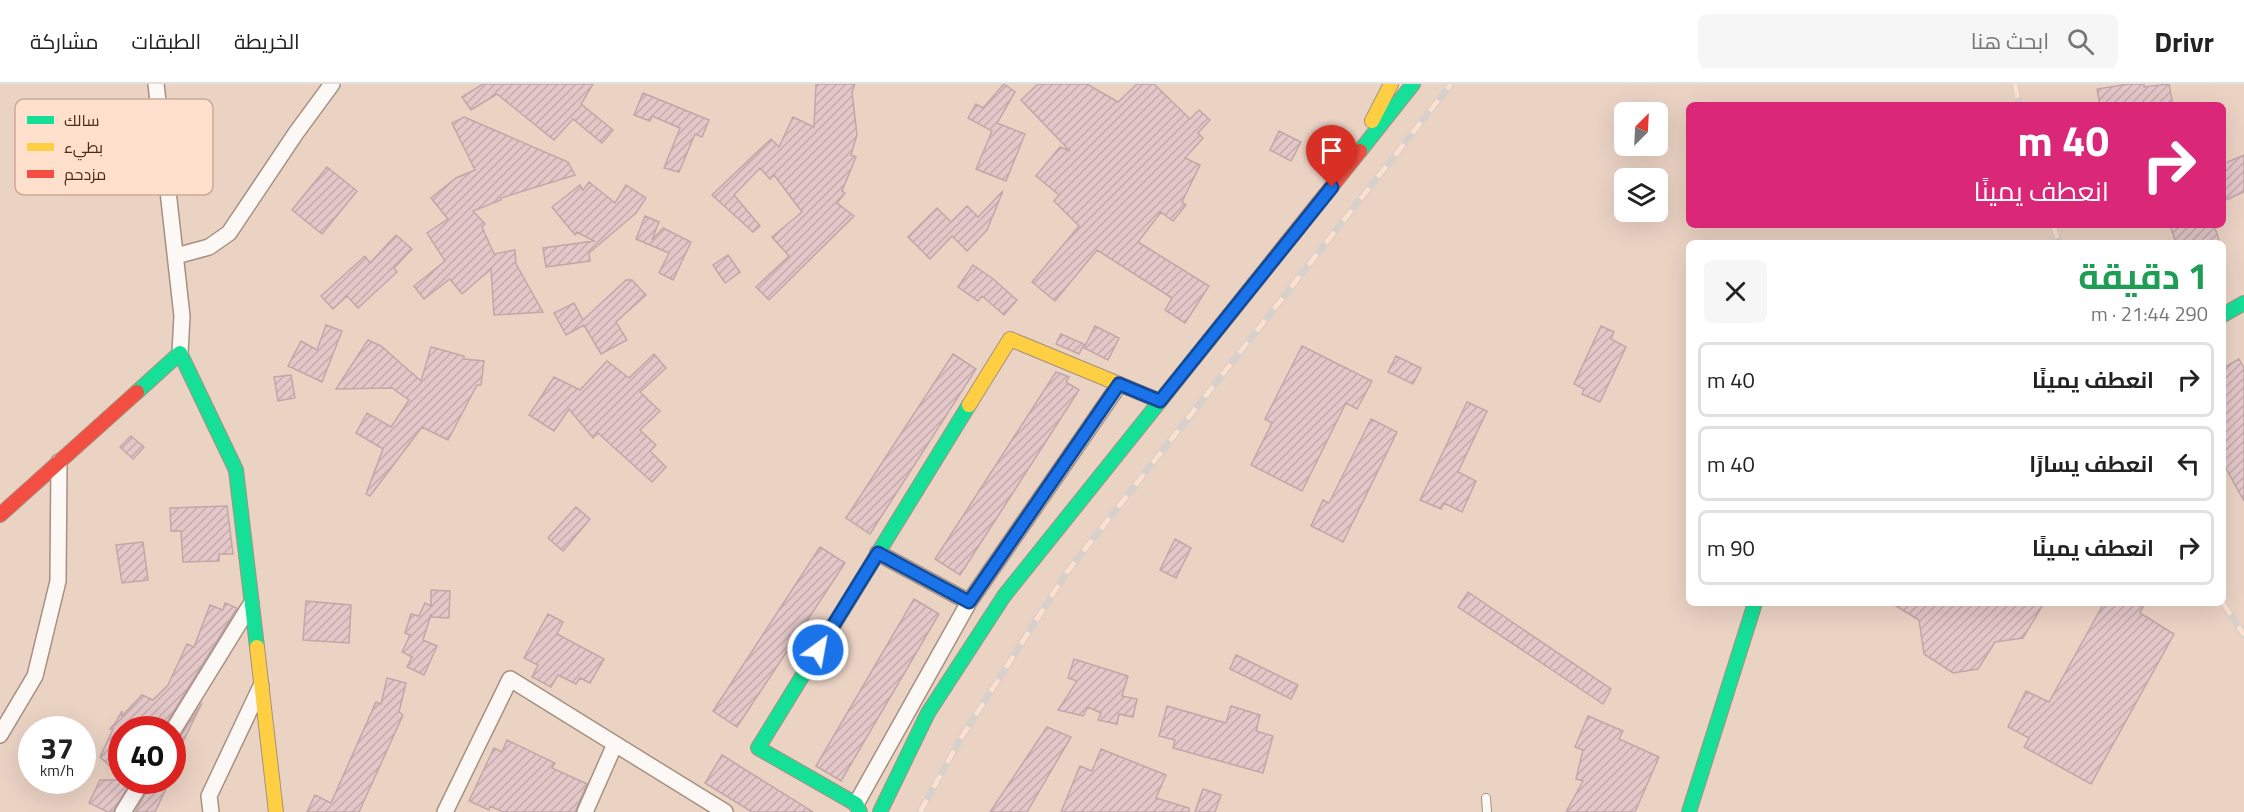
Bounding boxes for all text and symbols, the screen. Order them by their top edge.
search box [1698,14,2118,68]
text: Drivr [2154,20,2214,63]
text: ابحث هنا [1971,24,2049,58]
text: مشاركة [30,25,99,57]
text: الطبقات [132,25,201,57]
text: الخريطة [234,25,300,57]
icon: search [2064,25,2097,58]
legend [15,99,213,195]
north arrow [1614,102,1668,156]
map controls [1614,102,1668,222]
text: سالك [64,108,99,132]
text: 40 m [2017,108,2109,172]
pin [1306,125,1357,187]
icon: right [2130,126,2208,204]
icon: arrive [1315,134,1348,167]
text: بطيء [64,135,103,161]
text: مزدحم [64,162,106,186]
button: layers [1614,168,1668,222]
text: انعطف يمينًا [1973,170,2109,211]
text: 1 دقيقة [2078,248,2208,303]
button: close [1704,260,1767,323]
text: 290 m · 21:44 [2091,298,2208,329]
text: 40 m [1707,363,1755,397]
text: انعطف يمينًا [2032,363,2154,397]
icon: right [2172,363,2205,396]
text: 40 m [1707,447,1755,481]
text: انعطف يسارًا [2029,447,2154,481]
icon: left [2172,447,2205,480]
text: 90 m [1707,531,1755,565]
text: انعطف يمينًا [2032,531,2154,565]
icon: right [2172,531,2205,564]
position arrow [786,618,850,682]
speed limit sign: 40 [108,716,186,794]
text: 37 [40,725,74,771]
text: km/h [40,759,74,782]

